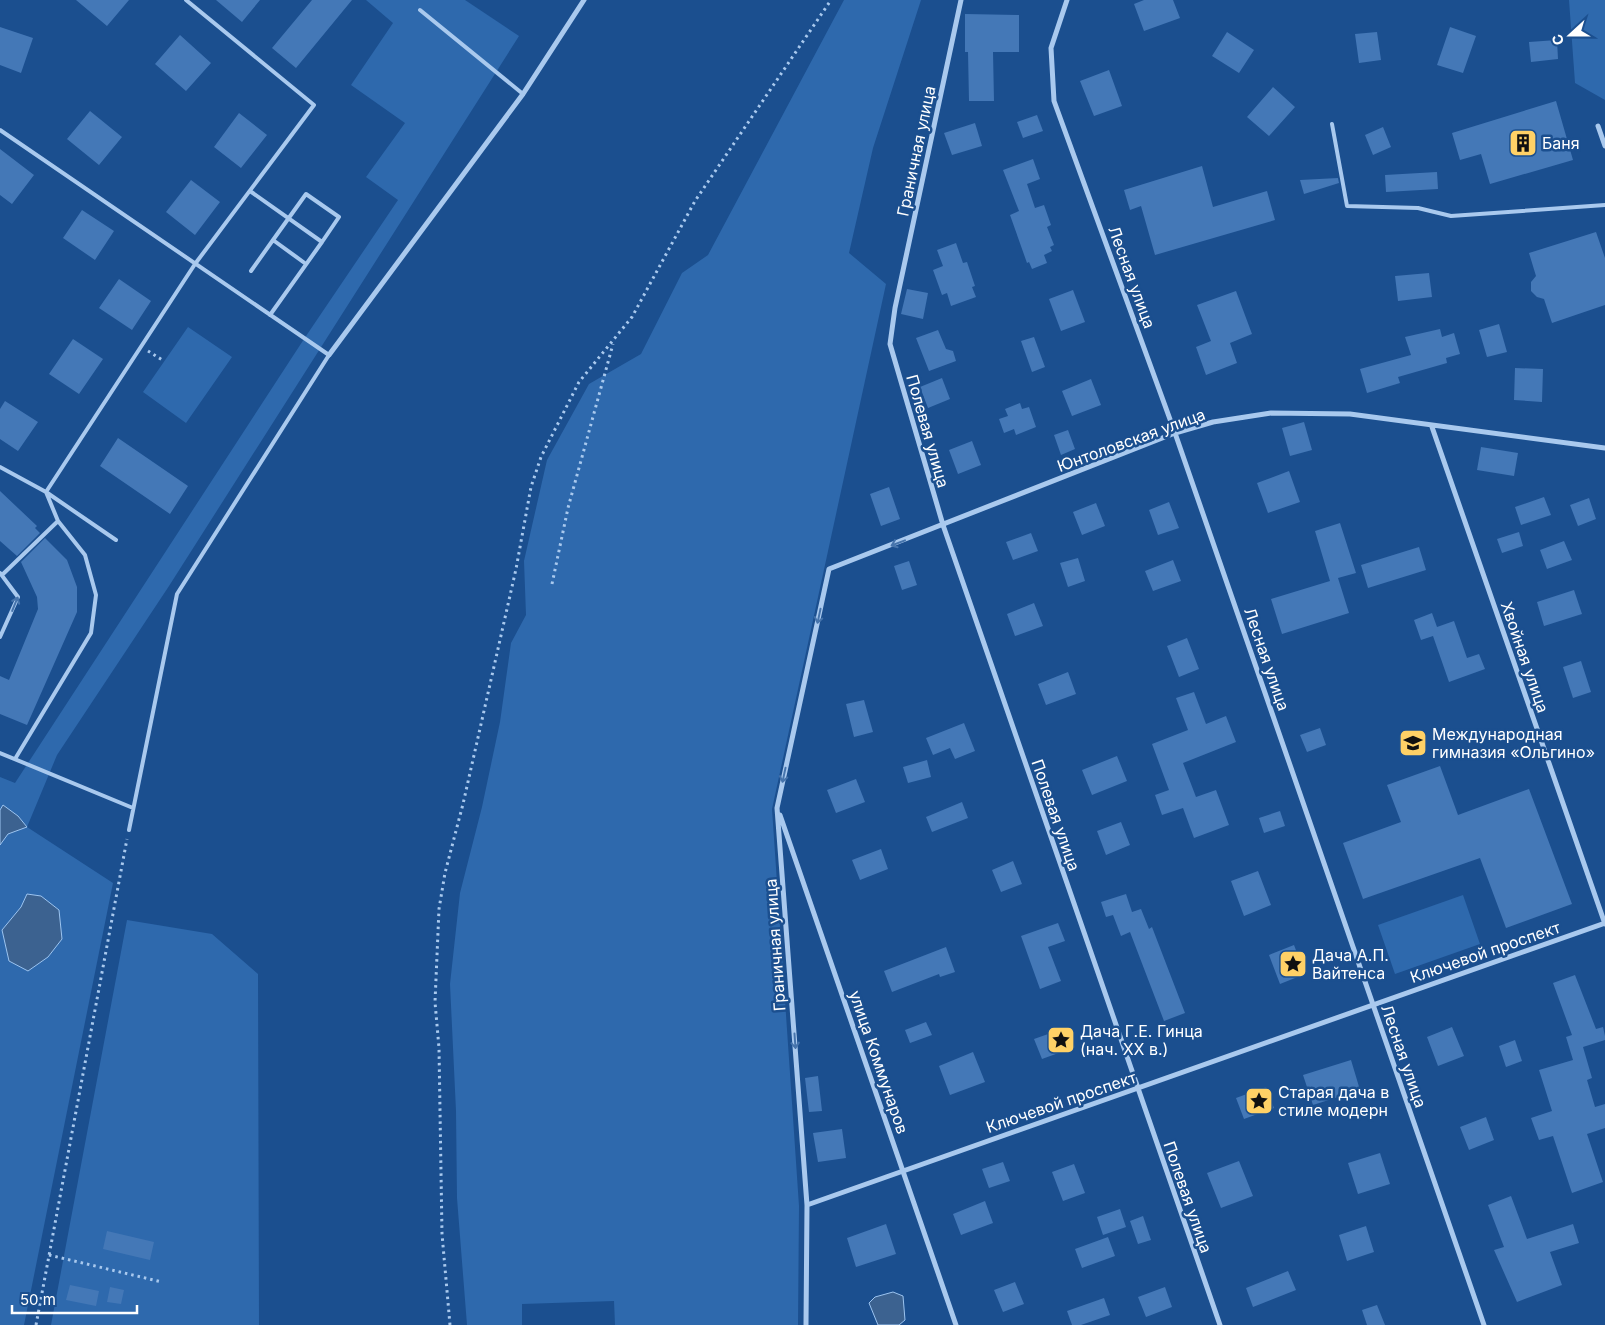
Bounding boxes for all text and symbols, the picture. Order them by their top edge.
north arrow [1545,10,1595,60]
text: С [1548,32,1567,48]
street label: Граничная улица [892,84,940,218]
building icon: Баня [1508,128,1538,158]
place label: Баня [1542,133,1580,153]
street label: Лесная улица [1104,223,1160,331]
street label: Полевая улица [902,372,954,490]
street label: Юнтоловская улица [1054,404,1208,476]
one-way arrow [891,539,906,548]
one-way arrow [11,597,20,613]
street label: Хвойная улица [1497,599,1553,715]
street label: Лесная улица [1240,605,1294,713]
one-way arrow [814,608,823,624]
place label: Международная гимназия «Ольгино» [1432,724,1595,762]
school or university icon: Международная гимназия «Ольгино» [1398,728,1428,758]
street label: Полевая улица [1028,756,1084,874]
one-way arrow [779,767,789,783]
street label: Граничная улица [760,878,790,1012]
street label: Ключевой проспект [1407,917,1563,987]
place label: Дача А.П. Вайтенса [1312,945,1389,983]
place icon: Дача А.П. Вайтенса [1278,949,1308,979]
street label: улица Коммунаров [845,988,913,1136]
street label: Лесная улица [1377,1002,1431,1110]
place label: Дача Г.Е. Гинца (нач. XX в.) [1080,1021,1203,1059]
place icon: Дача Г.Е. Гинца (нач. XX в.) [1046,1025,1076,1055]
one-way arrow [790,1033,800,1049]
street label: Ключевой проспект [983,1067,1139,1137]
place label: Старая дача в стиле модерн [1278,1082,1389,1120]
place icon: Старая дача в стиле модерн [1244,1086,1274,1116]
street label: Полевая улица [1160,1138,1216,1256]
scale bar [12,1282,138,1314]
text: 50 m [20,1290,56,1309]

